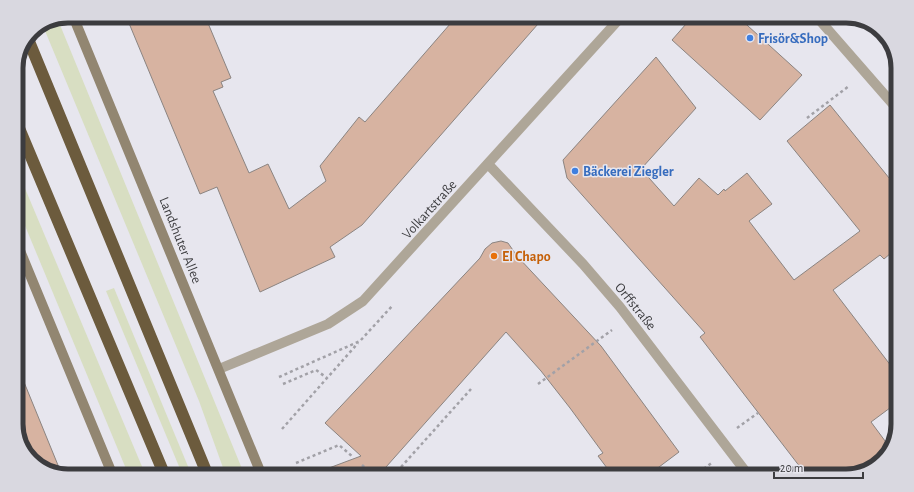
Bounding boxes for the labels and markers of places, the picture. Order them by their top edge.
place label: Frisör&Shop [758,32,828,46]
marker: Frisör&Shop [745,33,755,43]
place label: Bäckerei Ziegler [583,165,674,179]
marker: Bäckerei Ziegler [570,166,580,176]
place label: El Chapo [502,250,551,264]
marker: El Chapo [489,251,499,261]

